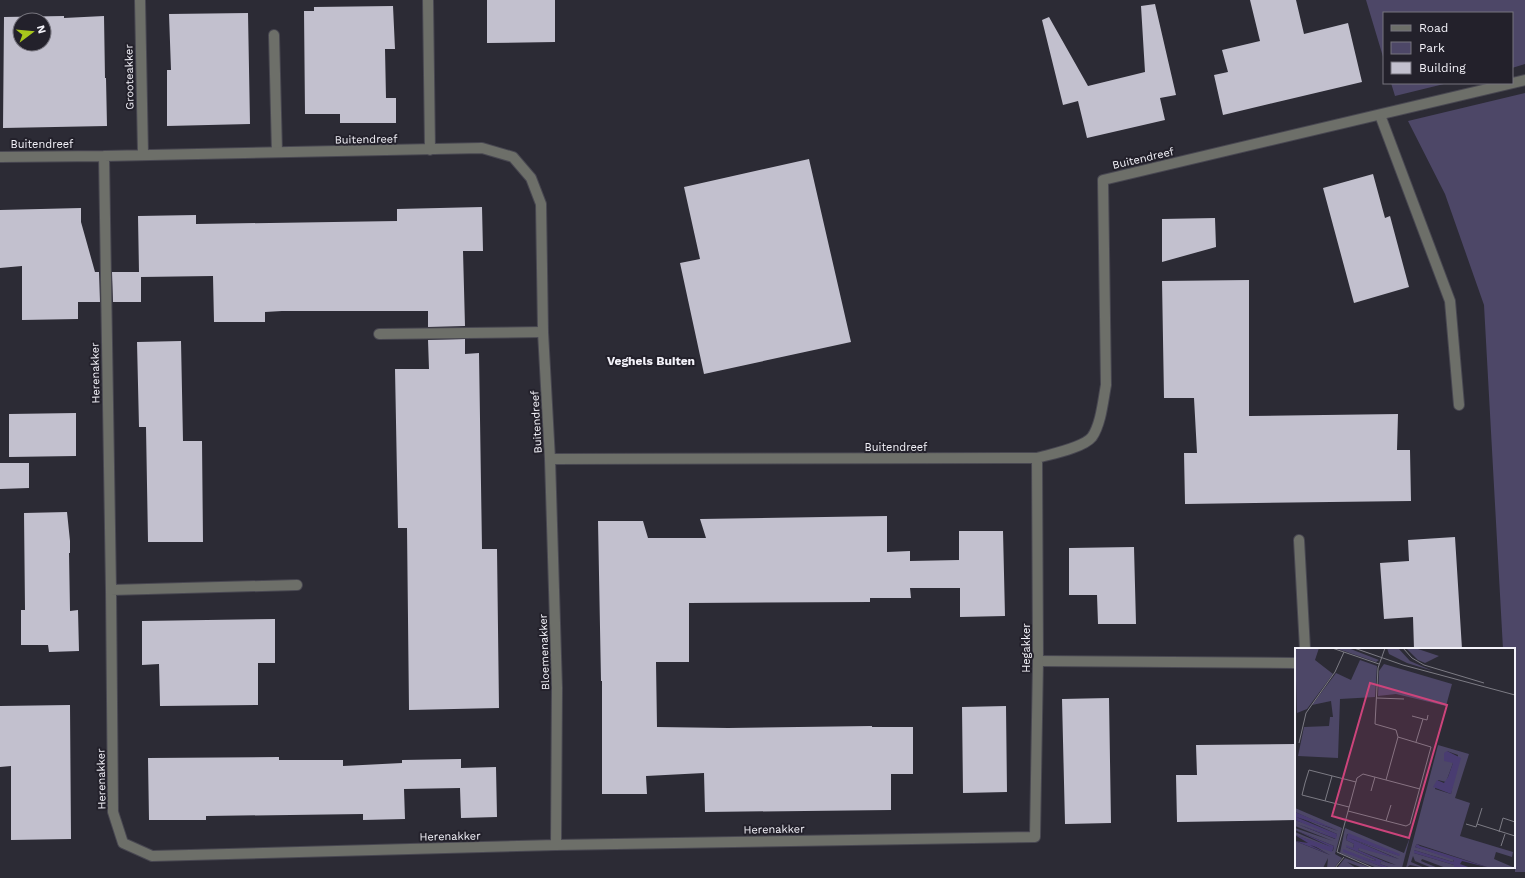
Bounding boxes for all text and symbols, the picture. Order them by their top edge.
north arrow [12,12,52,52]
legend [1383,12,1513,84]
text: Road [1419,21,1448,35]
text: N [34,24,49,35]
text: Park [1419,41,1445,55]
street label: Grooteakker [122,44,137,110]
text: Building [1419,61,1466,75]
street label: Buitendreef [334,132,398,147]
street label: Buitendreef [11,138,74,151]
street label: Buitendreef [1111,145,1176,172]
street label: Herenakker [88,342,103,404]
district label: Veghels Buiten [607,354,695,368]
street label: Buitendreef [528,390,545,454]
street label: Buitendreef [865,441,928,454]
street label: Bloemenakker [537,613,552,690]
street label: Hegakker [1020,623,1033,673]
inset map [1295,648,1515,868]
street label: Herenakker [94,748,109,810]
street label: Herenakker [743,822,805,837]
street label: Herenakker [419,829,481,844]

